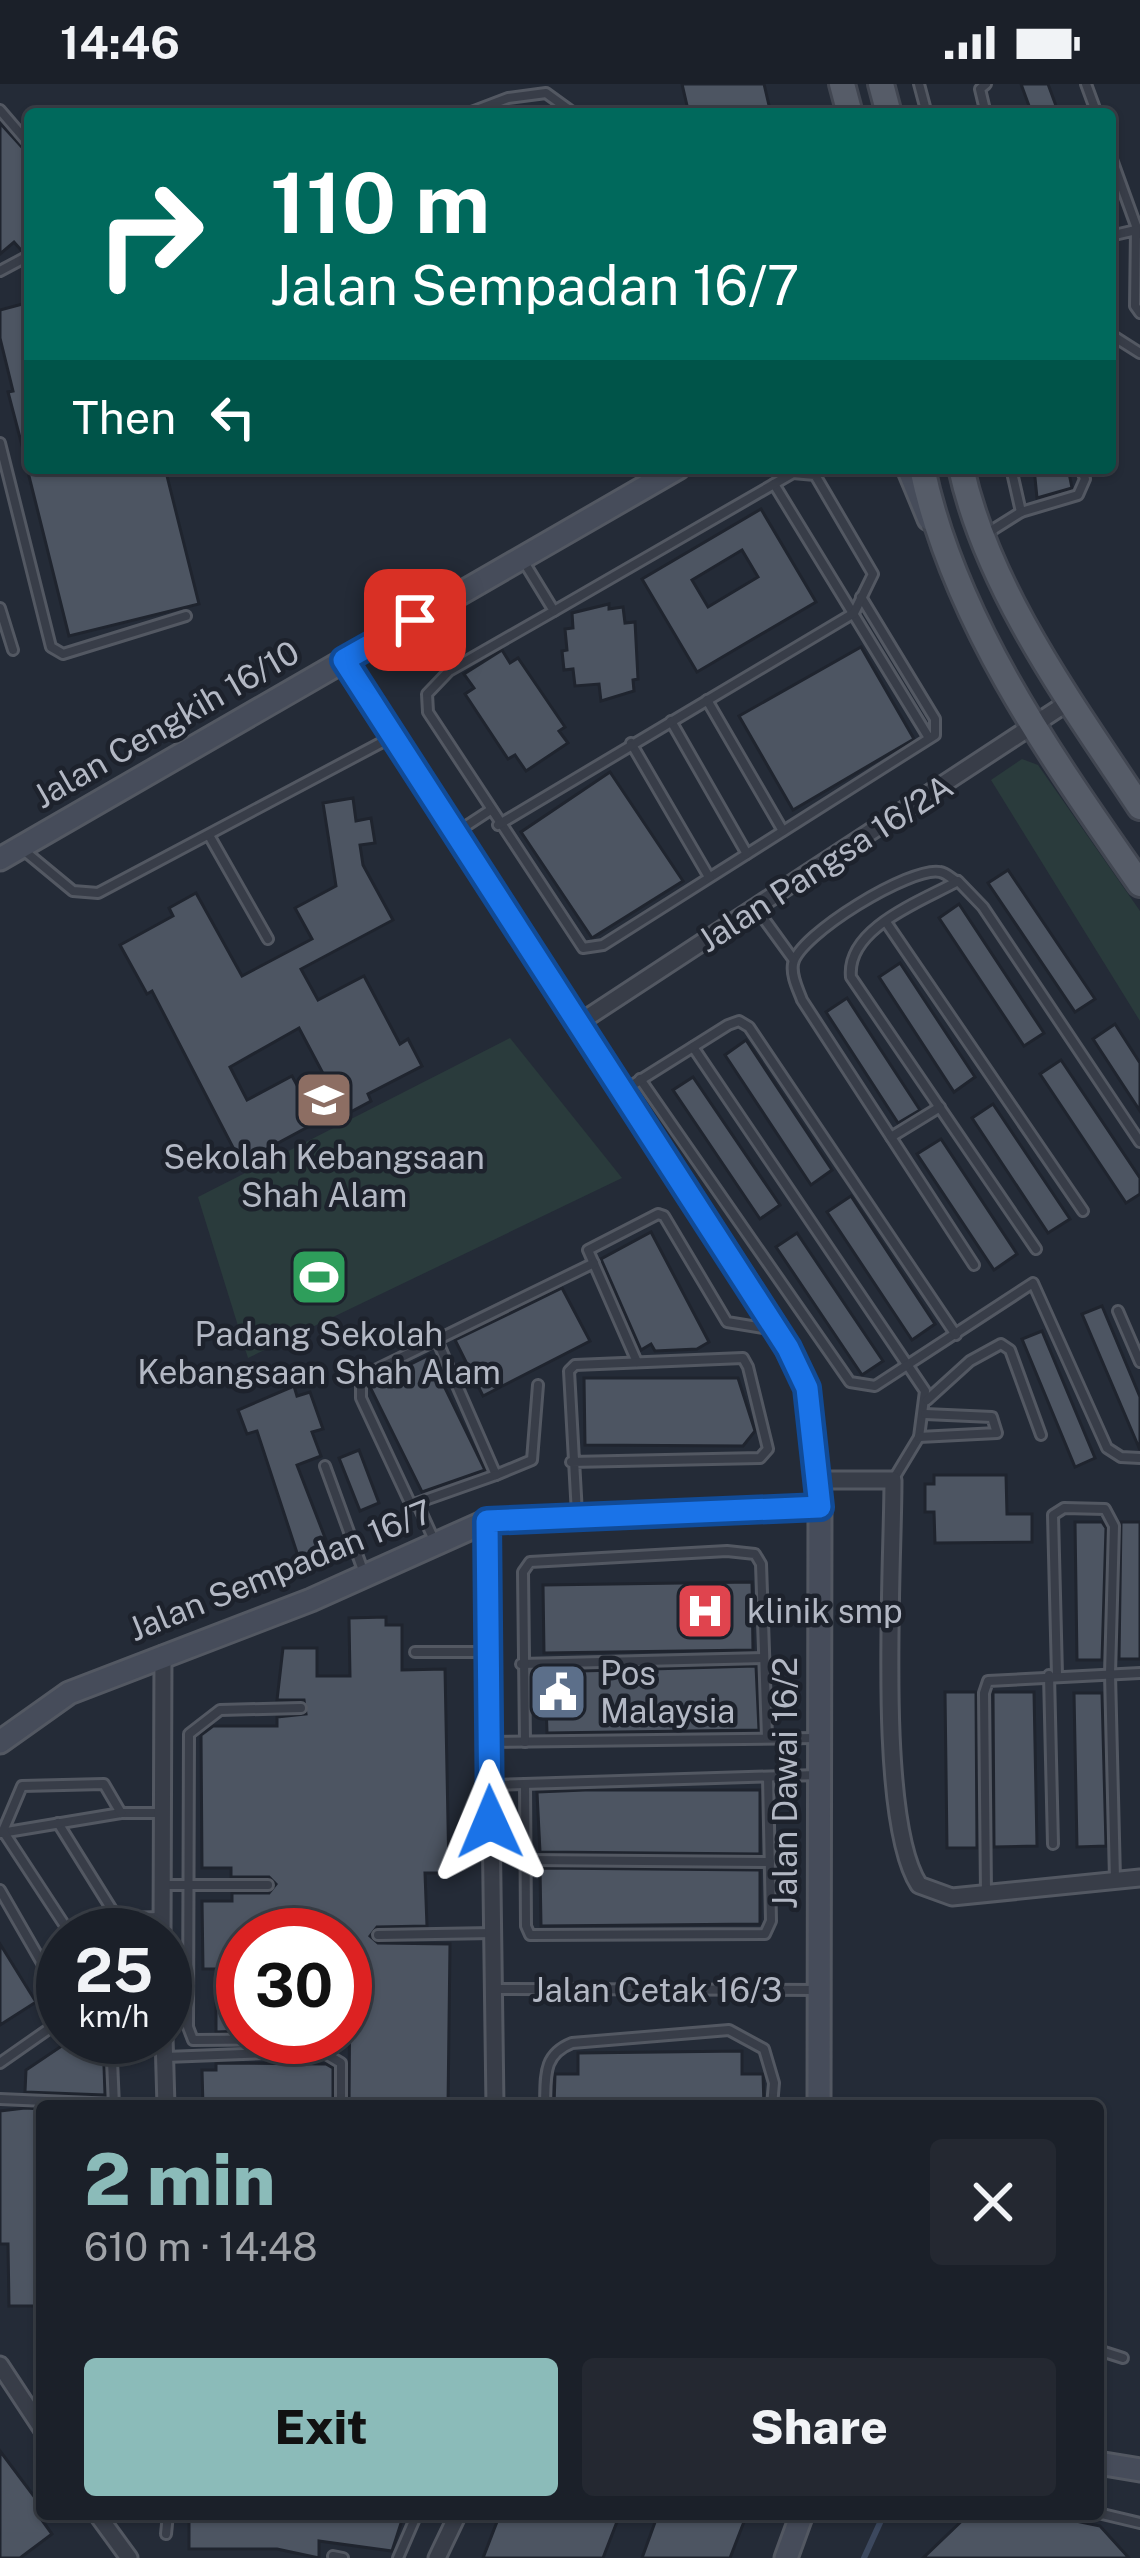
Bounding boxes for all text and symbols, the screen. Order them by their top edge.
text: 14:46 [60,16,180,69]
text: 110 m [270,153,490,252]
icon: right [72,156,228,312]
text: Jalan Sempadan 16/7 [270,254,800,317]
icon: left [200,384,266,450]
text: Then [72,391,176,444]
pin [364,569,466,671]
icon: arrive [382,587,448,653]
street label: Jalan Cengkih 16/10 [26,632,306,816]
street label: Jalan Pangsa 16/2A [691,767,959,959]
school or university icon: Sekolah Kebangsaan Shah Alam [293,1069,355,1131]
place label: Sekolah Kebangsaan Shah Alam [163,1138,485,1214]
sports icon: Padang Sekolah Kebangsaan Shah Alam [288,1246,350,1308]
place label: Padang Sekolah Kebangsaan Shah Alam [137,1315,501,1391]
street label: Jalan Sempadan 16/7 [123,1492,437,1648]
hospital icon: klinik smp [674,1580,736,1642]
place label: klinik smp [747,1592,903,1630]
place label: Pos Malaysia [600,1654,735,1730]
street label: Jalan Dawai 16/2 [766,1657,804,1909]
public building icon: Pos Malaysia [527,1661,589,1723]
position arrow [427,1759,553,1885]
speed limit sign: 30 [216,1908,372,2064]
text: 25 [75,1935,153,2006]
street label: Jalan Cetak 16/3 [532,1971,782,2009]
text: km/h [79,1998,149,2034]
text: 2 min [84,2137,275,2221]
button: close [930,2139,1056,2265]
text: 610 m · 14:48 [84,2224,318,2270]
button: Exit [84,2358,558,2496]
button: Share [582,2358,1056,2496]

